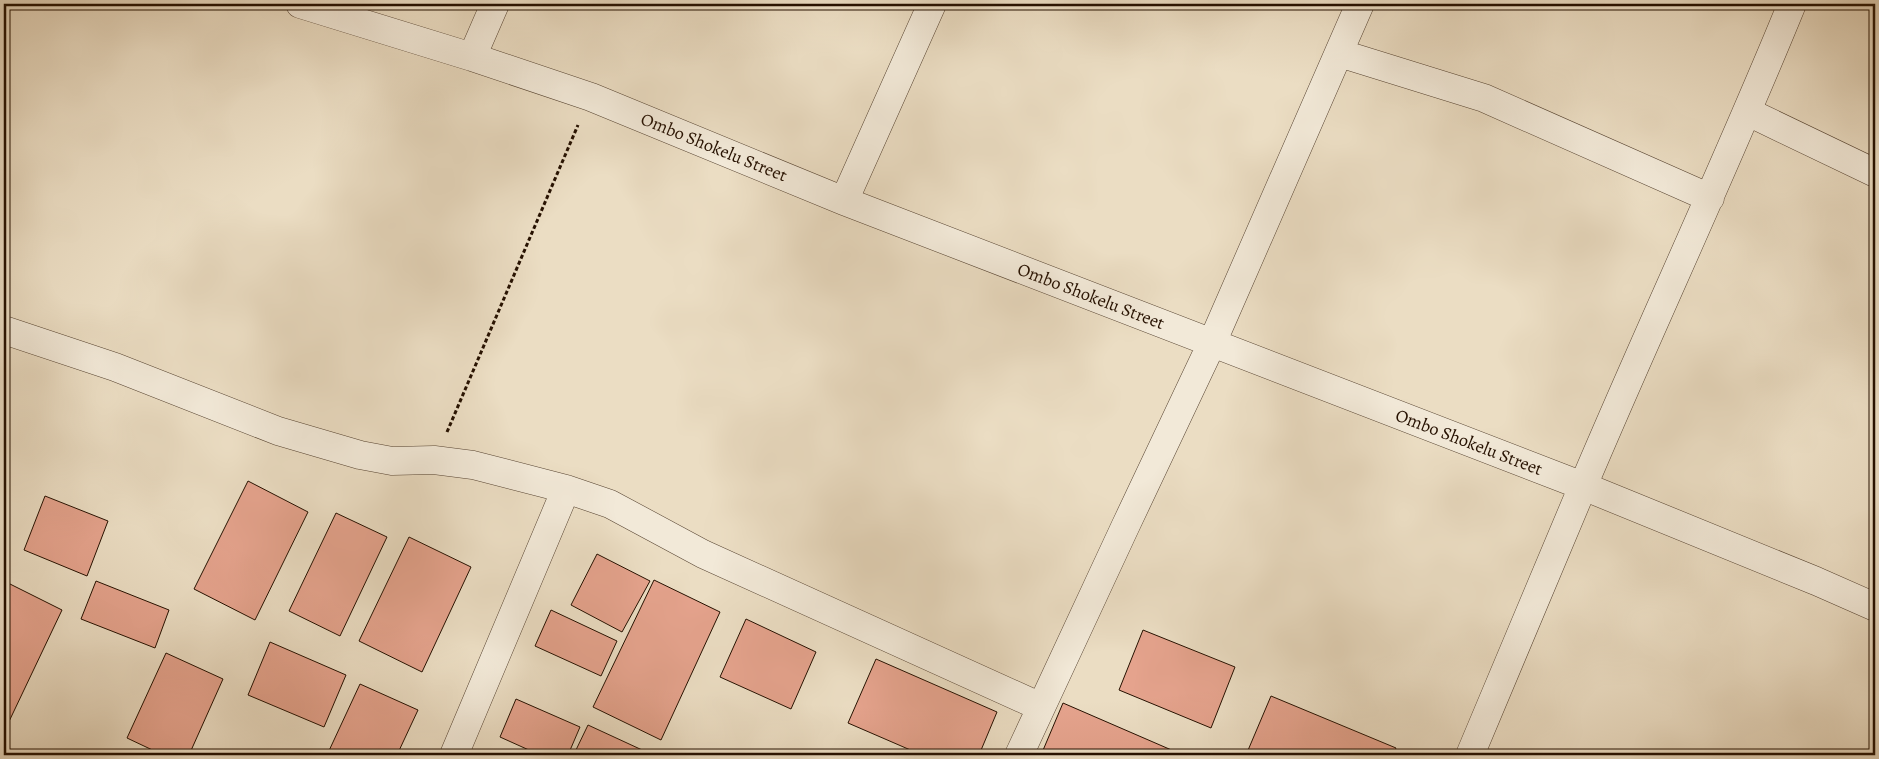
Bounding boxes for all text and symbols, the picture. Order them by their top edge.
street label: Ombo Shokelu Street [637,107,791,187]
street label: Ombo Shokelu Street [1014,257,1168,335]
street label: Ombo Shokelu Street [1392,403,1546,481]

